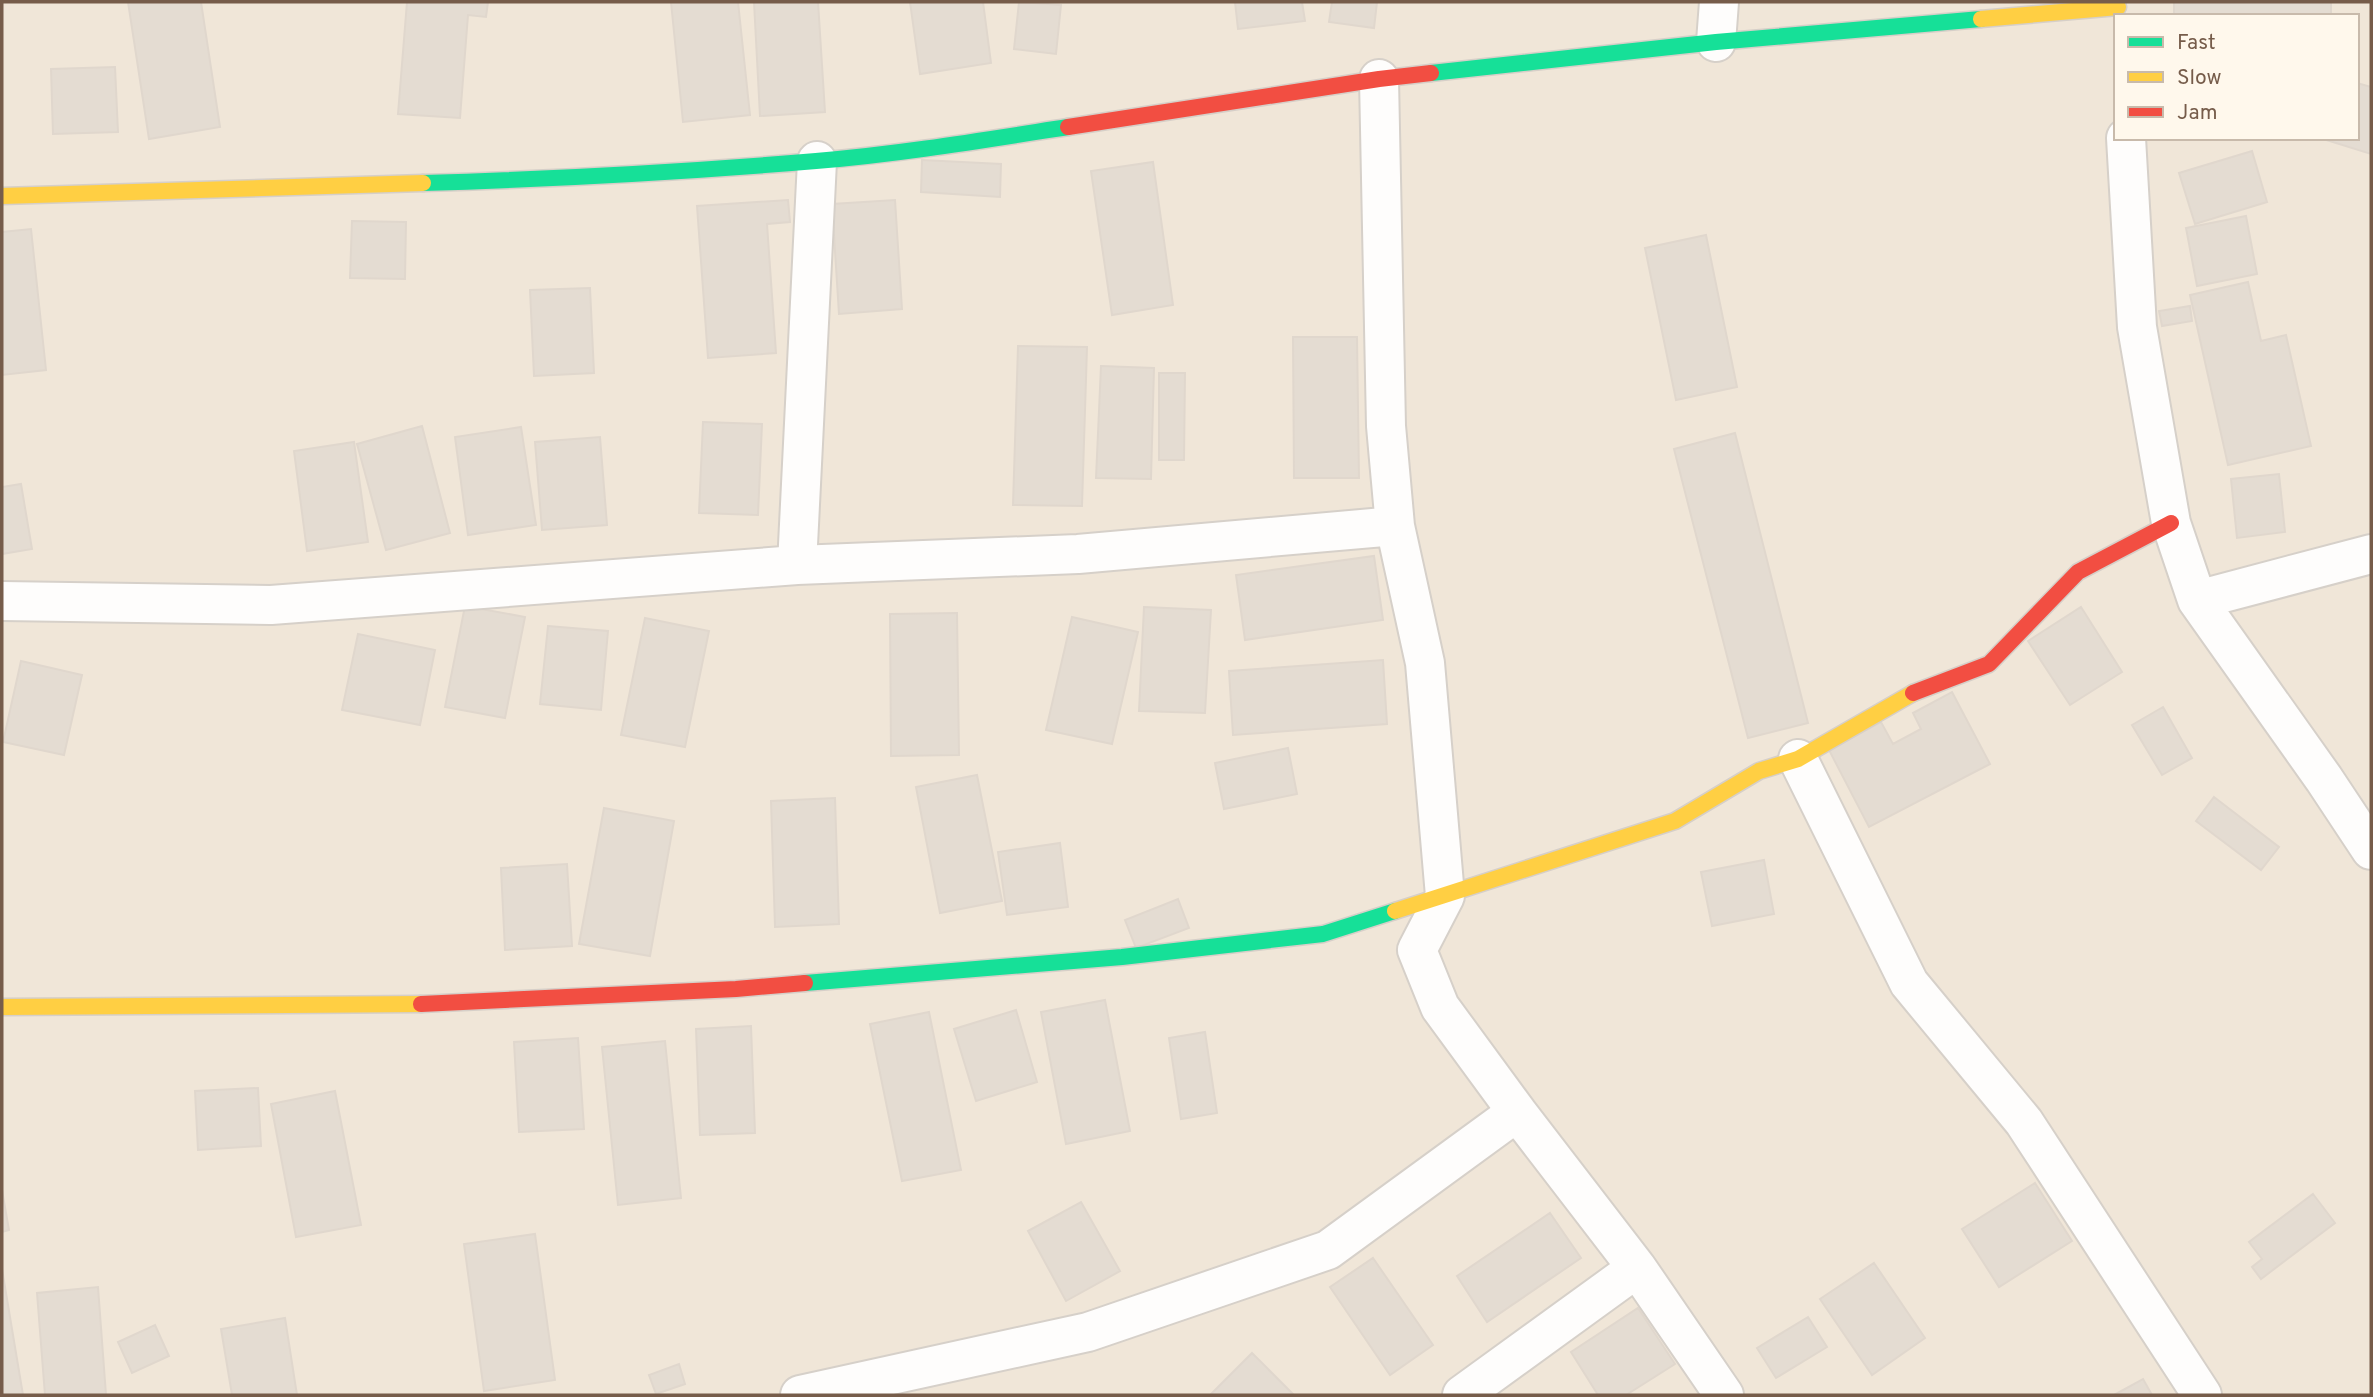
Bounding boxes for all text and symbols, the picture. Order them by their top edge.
legend [2114,14,2359,140]
text: Fast [2177,30,2216,57]
text: Slow [2177,65,2222,92]
text: Jam [2177,100,2218,127]

